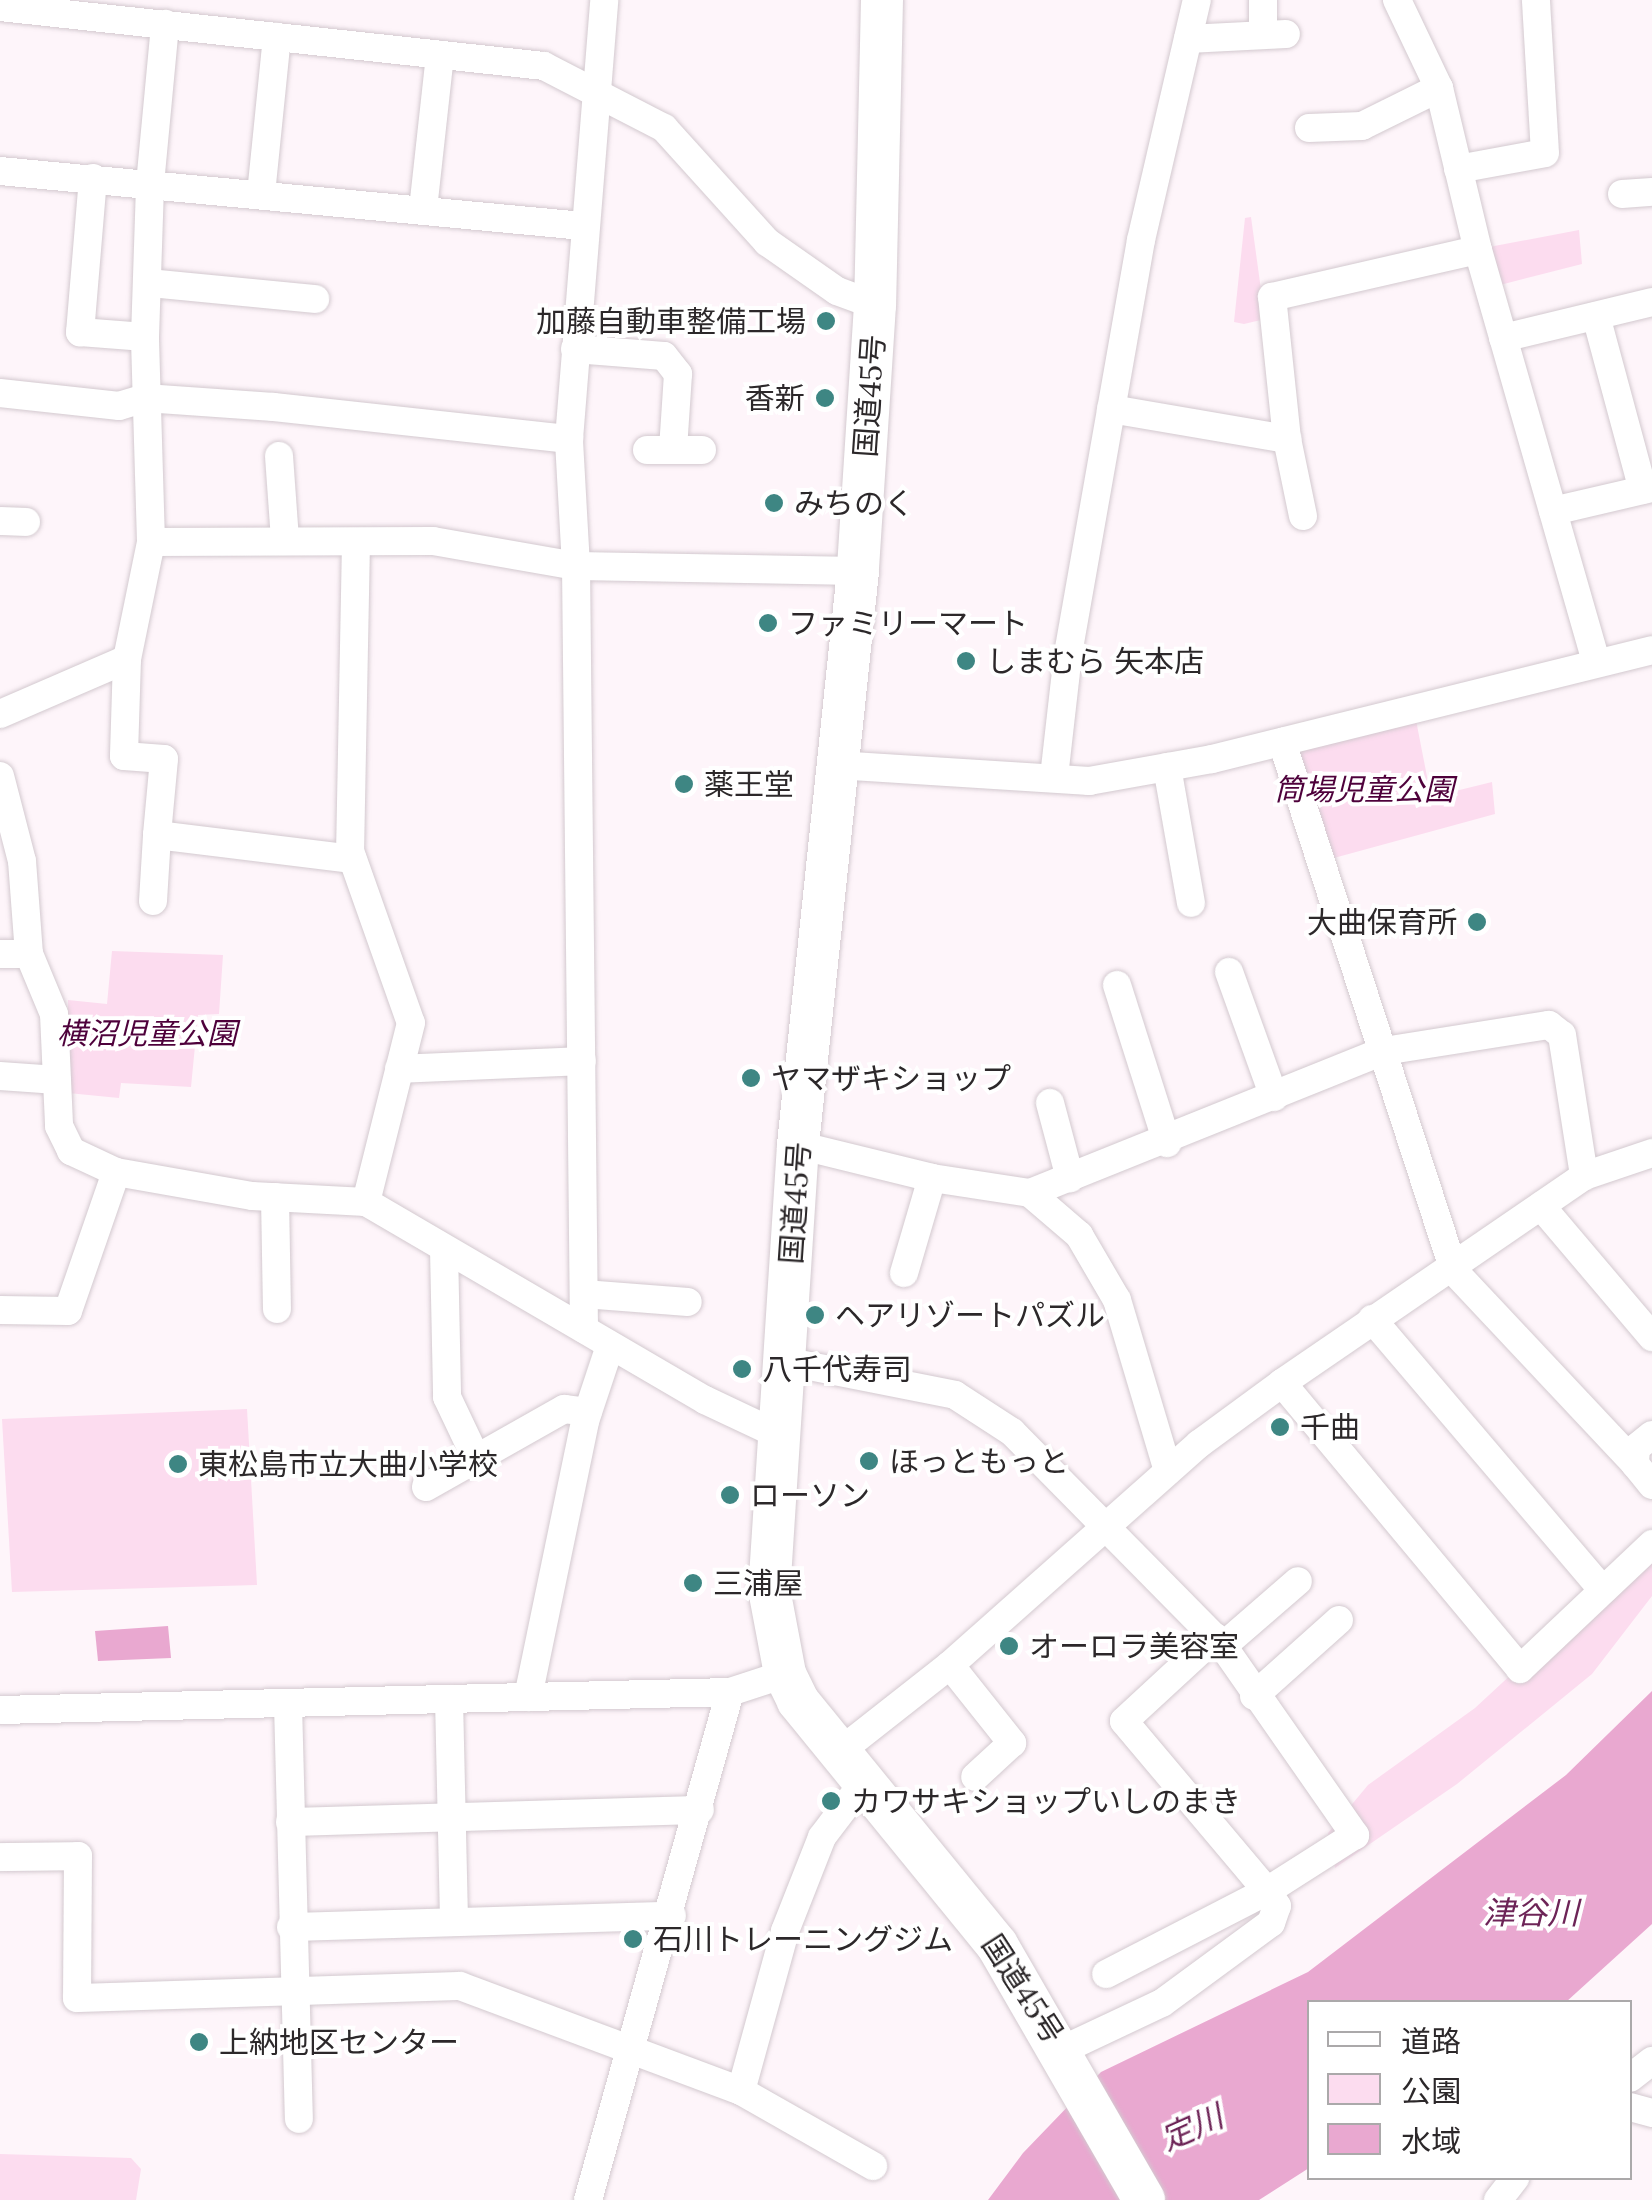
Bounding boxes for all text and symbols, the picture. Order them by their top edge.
place label: 加藤自動車整備工場 [536,303,806,339]
marker: 加藤自動車整備工場 [815,310,837,332]
street label: 国道45号 [847,334,891,458]
place label: 香新 [745,380,805,416]
marker: 香新 [814,387,836,409]
place label: みちのく [794,485,914,521]
marker: みちのく [763,492,785,514]
place label: ファミリーマート [788,605,1028,641]
marker: ファミリーマート [757,612,779,634]
place label: しまむら 矢本店 [986,643,1204,679]
marker: しまむら 矢本店 [955,650,977,672]
place label: 薬王堂 [704,766,794,802]
park label: 筒場児童公園 [1274,771,1454,807]
marker: 薬王堂 [673,773,695,795]
place label: 大曲保育所 [1307,904,1457,940]
marker: 大曲保育所 [1466,911,1488,933]
park label: 横沼児童公園 [57,1015,237,1051]
place label: ヤマザキショップ [771,1060,1011,1096]
marker: ヤマザキショップ [740,1067,762,1089]
street label: 国道45号 [773,1141,817,1265]
place label: ヘアリゾートパズル [835,1297,1105,1333]
marker: ヘアリゾートパズル [804,1304,826,1326]
place label: 八千代寿司 [762,1351,912,1387]
marker: 八千代寿司 [731,1358,753,1380]
place label: 千曲 [1300,1409,1360,1445]
marker: 千曲 [1269,1416,1291,1438]
place label: ほっともっと [889,1443,1069,1479]
place label: 東松島市立大曲小学校 [198,1446,498,1482]
marker: ほっともっと [858,1450,880,1472]
marker: 東松島市立大曲小学校 [167,1453,189,1475]
place label: ローソン [750,1477,870,1513]
marker: ローソン [719,1484,741,1506]
place label: 三浦屋 [713,1565,803,1601]
marker: 三浦屋 [682,1572,704,1594]
place label: オーロラ美容室 [1029,1628,1239,1664]
marker: オーロラ美容室 [998,1635,1020,1657]
place label: カワサキショップいしのまき [851,1783,1241,1819]
marker: カワサキショップいしのまき [820,1790,842,1812]
water label: 津谷川 [1483,1894,1579,1932]
place label: 石川トレーニングジム [653,1921,953,1957]
marker: 石川トレーニングジム [622,1928,644,1950]
street label: 国道45号 [975,1928,1071,2050]
legend [1307,2000,1632,2180]
text: 道路 [1401,2022,1461,2060]
place label: 上納地区センター [219,2024,459,2060]
marker: 上納地区センター [188,2031,210,2053]
text: 公園 [1401,2072,1461,2110]
water label: 定川 [1155,2097,1229,2159]
text: 水域 [1401,2122,1461,2160]

